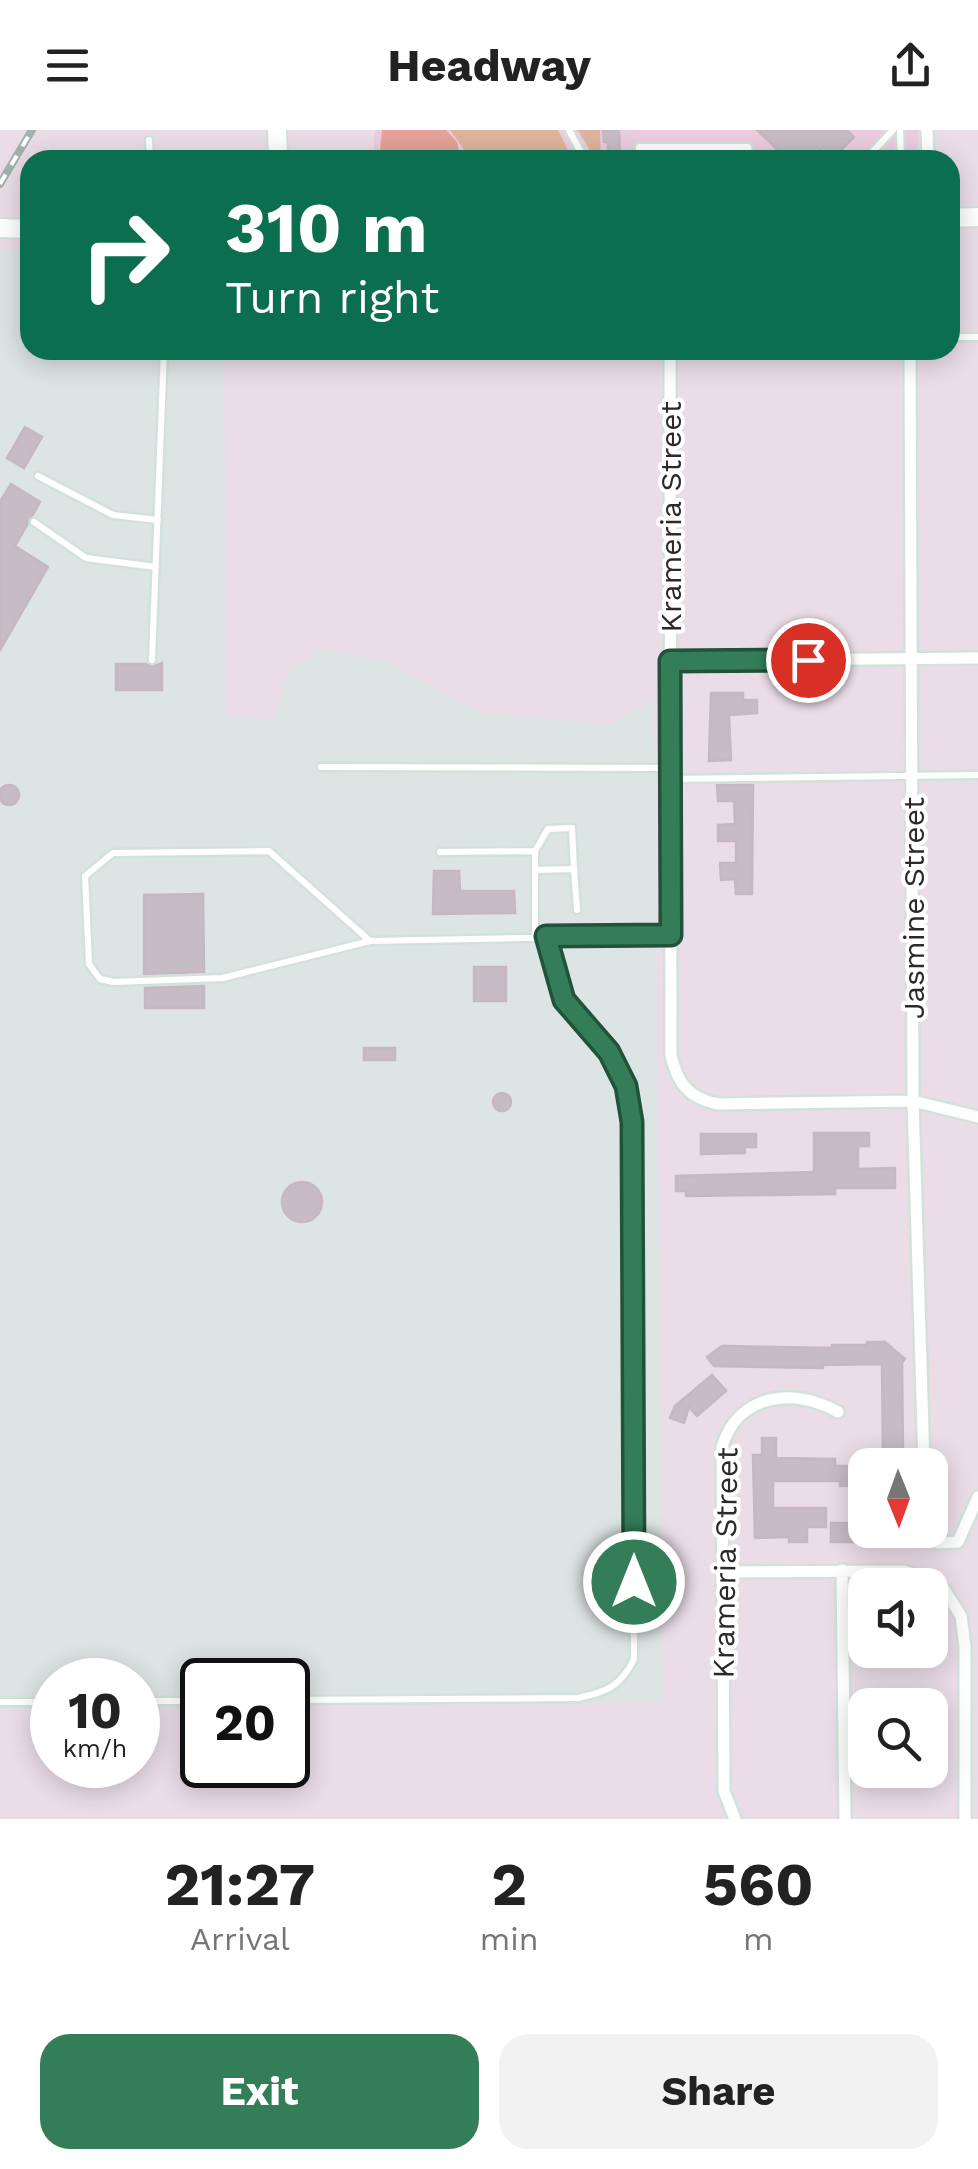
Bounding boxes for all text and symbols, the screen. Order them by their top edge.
icon: menu [40,38,95,93]
icon: share [883,38,938,93]
text: Headway [387,39,591,92]
text: 310 m [225,187,428,269]
icon: right [60,190,190,320]
text: Turn right [225,271,439,324]
street label: Krameria Street [653,401,688,633]
pin [766,618,851,703]
icon: arrive [781,633,836,688]
street label: Jasmine Street [896,796,931,1019]
street label: Krameria Street [705,1447,745,1679]
north arrow [848,1448,948,1548]
map controls [848,1448,948,1788]
position arrow [582,1530,686,1634]
button: sound [848,1568,948,1668]
speed limit sign: 20 [180,1658,310,1788]
text: 10 [68,1681,122,1740]
button: search [848,1688,948,1788]
text: km/h [63,1734,127,1763]
text: 21:27 [164,1849,315,1920]
text: 2 [491,1849,527,1920]
text: 560 [703,1849,814,1920]
text: Arrival [190,1920,290,1958]
text: min [480,1920,539,1958]
text: m [743,1920,774,1958]
button: Exit [40,2034,479,2149]
button: Share [499,2034,938,2149]

